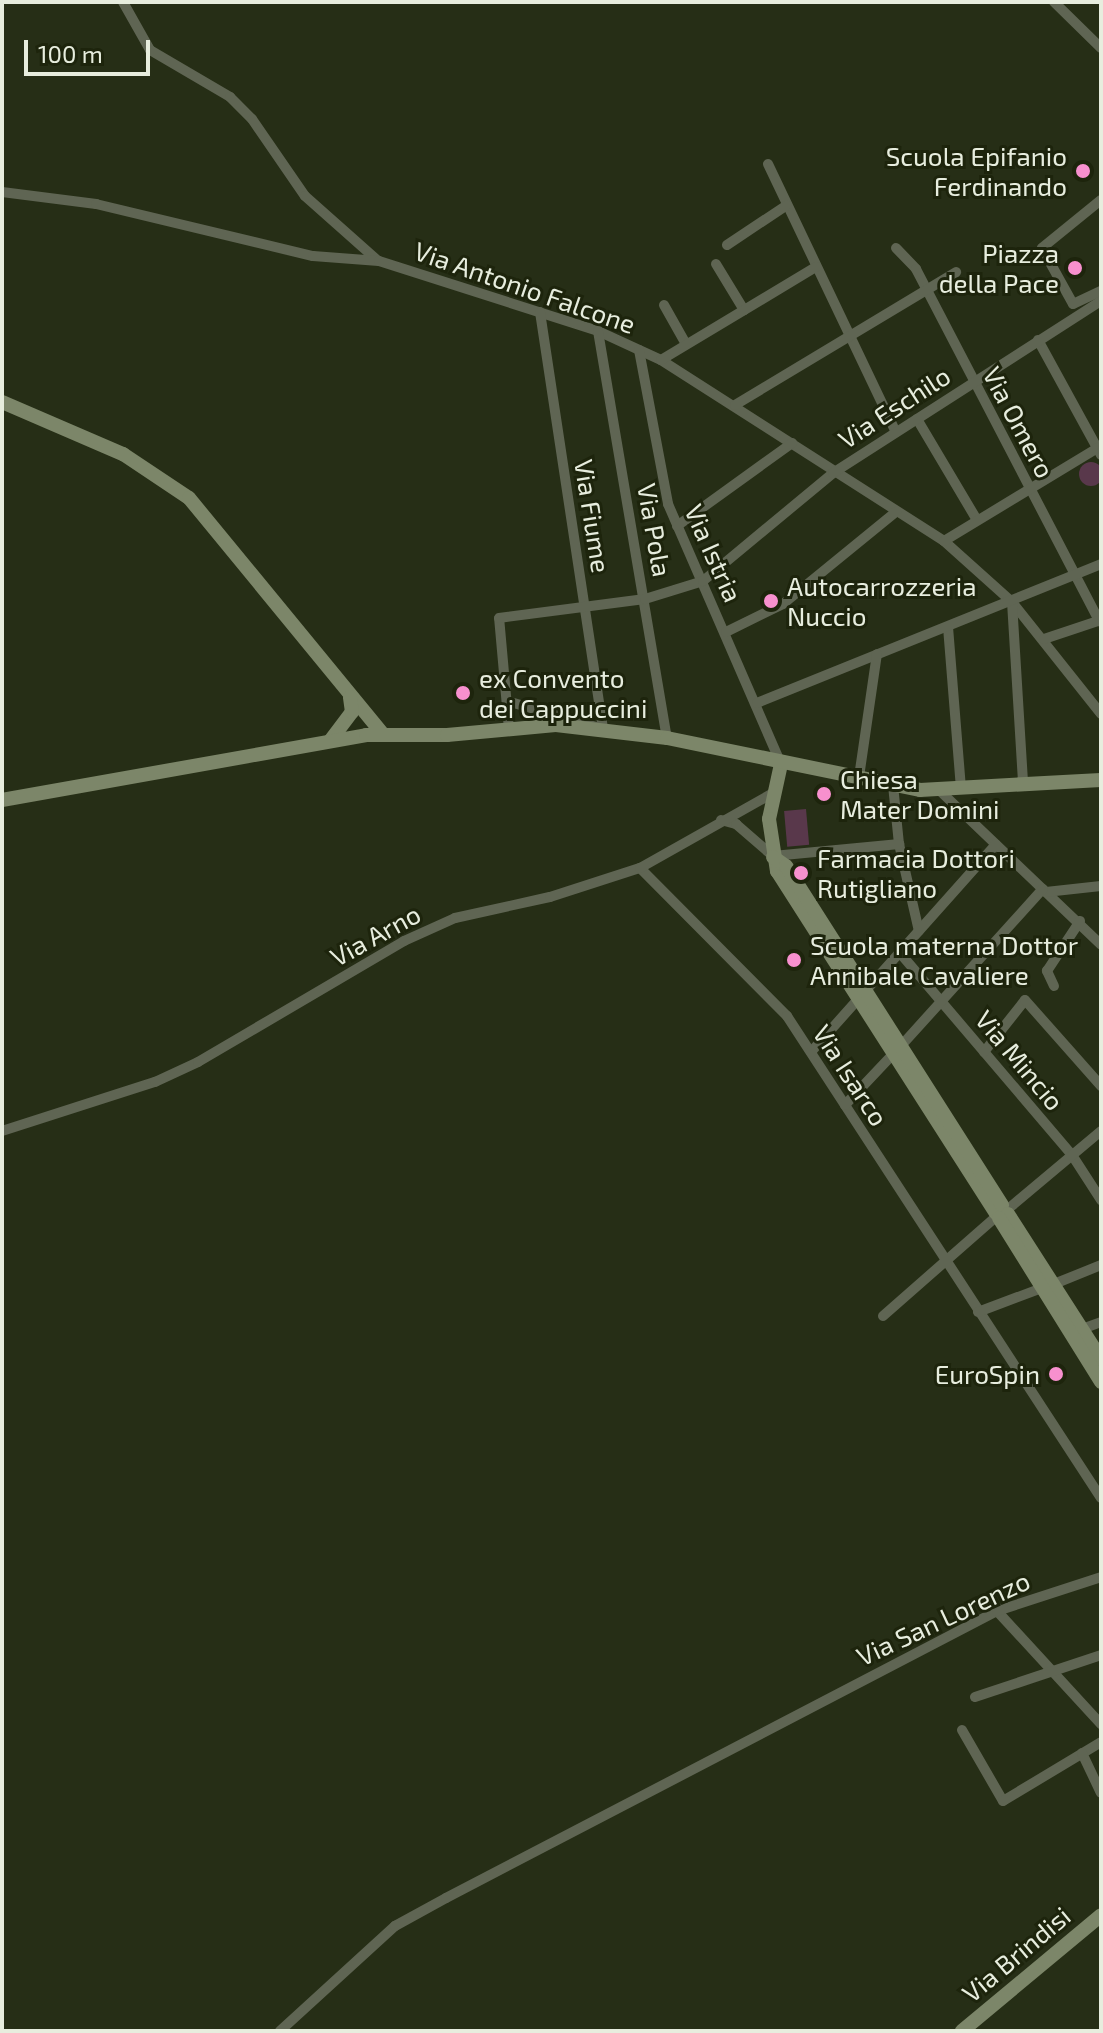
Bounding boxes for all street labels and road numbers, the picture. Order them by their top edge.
street label: Via Antonio Falcone [410,234,640,340]
street label: Via Eschilo [832,359,956,455]
street label: Via Omero [977,361,1061,483]
street label: Via Fiume [569,457,617,575]
street label: Via Pola [631,481,679,579]
street label: Via Istria [679,499,749,607]
street label: Via Arno [324,897,426,973]
street label: Via Mincio [969,1004,1071,1116]
street label: Via Isarco [807,1019,895,1131]
street label: Via San Lorenzo [852,1564,1034,1672]
street label: Via Brindisi [956,1900,1076,2008]

